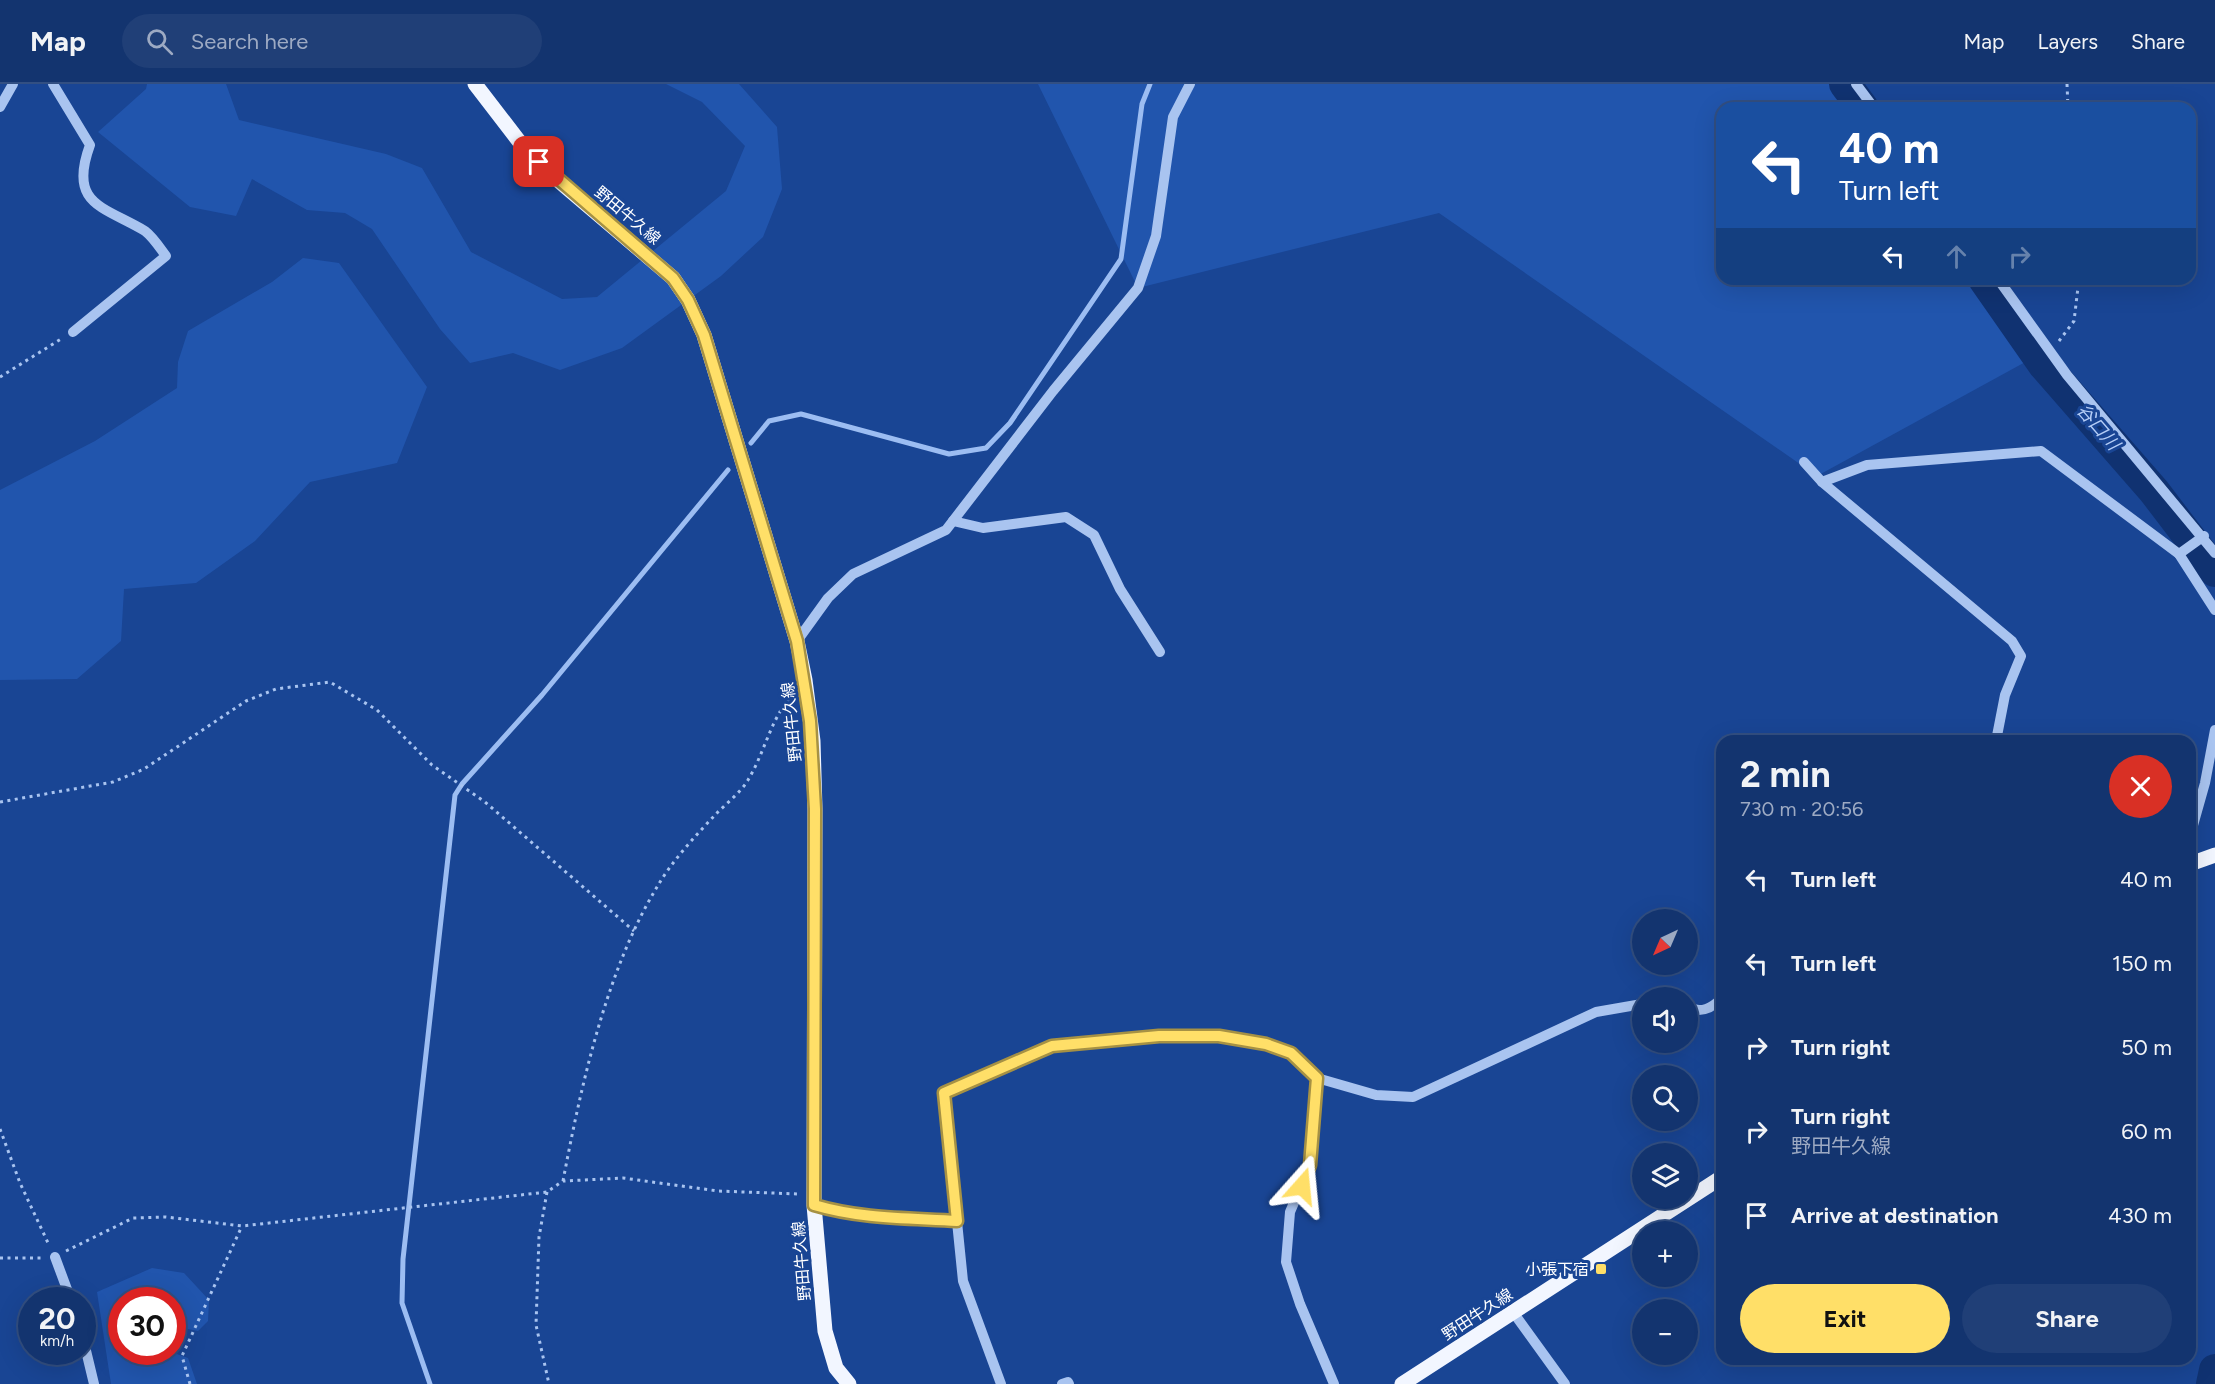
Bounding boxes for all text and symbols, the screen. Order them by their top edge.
search box [122,14,542,68]
text: Map [30,24,86,58]
icon: search [143,25,176,58]
text: Search here [191,28,308,55]
text: Map [1964,29,2004,54]
text: Layers [2037,29,2098,54]
text: Share [2131,29,2185,54]
text: 40 m [1839,123,1939,174]
icon: left [1740,126,1818,204]
pin [513,136,564,187]
icon: arrive [522,145,555,178]
text: Turn left [1839,174,1939,207]
street label: 野田牛久線 [591,182,664,248]
icon: left [1877,240,1910,273]
icon: ahead [1940,240,1973,273]
icon: right [2003,240,2036,273]
water label: 谷口川 [2072,399,2125,456]
street label: 野田牛久線 [778,681,805,763]
text: 2 min [1740,753,1831,796]
button: close [2109,755,2172,818]
text: 730 m · 20:56 [1740,797,1863,821]
icon: left [1740,863,1773,896]
text: Turn left [1791,866,1877,893]
text: 40 m [2120,866,2172,893]
north arrow [1632,909,1698,975]
map controls [1632,909,1698,1365]
icon: left [1740,947,1773,980]
text: Turn left [1791,950,1877,977]
text: 150 m [2112,950,2172,977]
button: sound [1632,987,1698,1053]
icon: right [1740,1031,1773,1064]
text: Turn right [1791,1034,1890,1061]
text: 50 m [2121,1034,2172,1061]
button: search [1632,1065,1698,1131]
text: Turn right [1791,1103,1890,1130]
icon: right [1740,1115,1773,1148]
text: 60 m [2121,1118,2172,1145]
text: 野田牛久線 [1791,1134,1891,1158]
button: layers [1632,1143,1698,1209]
position arrow [1270,1154,1334,1218]
icon: arrive [1740,1199,1773,1232]
text: Arrive at destination [1791,1202,1999,1229]
text: 430 m [2108,1202,2172,1229]
street label: 野田牛久線 [789,1220,814,1302]
button: + [1632,1221,1698,1287]
place label: 小張下宿 [1525,1260,1589,1279]
marker: 小張下宿 [1594,1262,1608,1276]
button: Exit [1740,1284,1950,1353]
button: Share [1962,1284,2172,1353]
street label: 野田牛久線 [1439,1285,1516,1344]
speed limit sign: 30 [108,1287,186,1365]
button: − [1632,1299,1698,1365]
text: 20 [39,1300,75,1337]
text: km/h [40,1332,74,1350]

